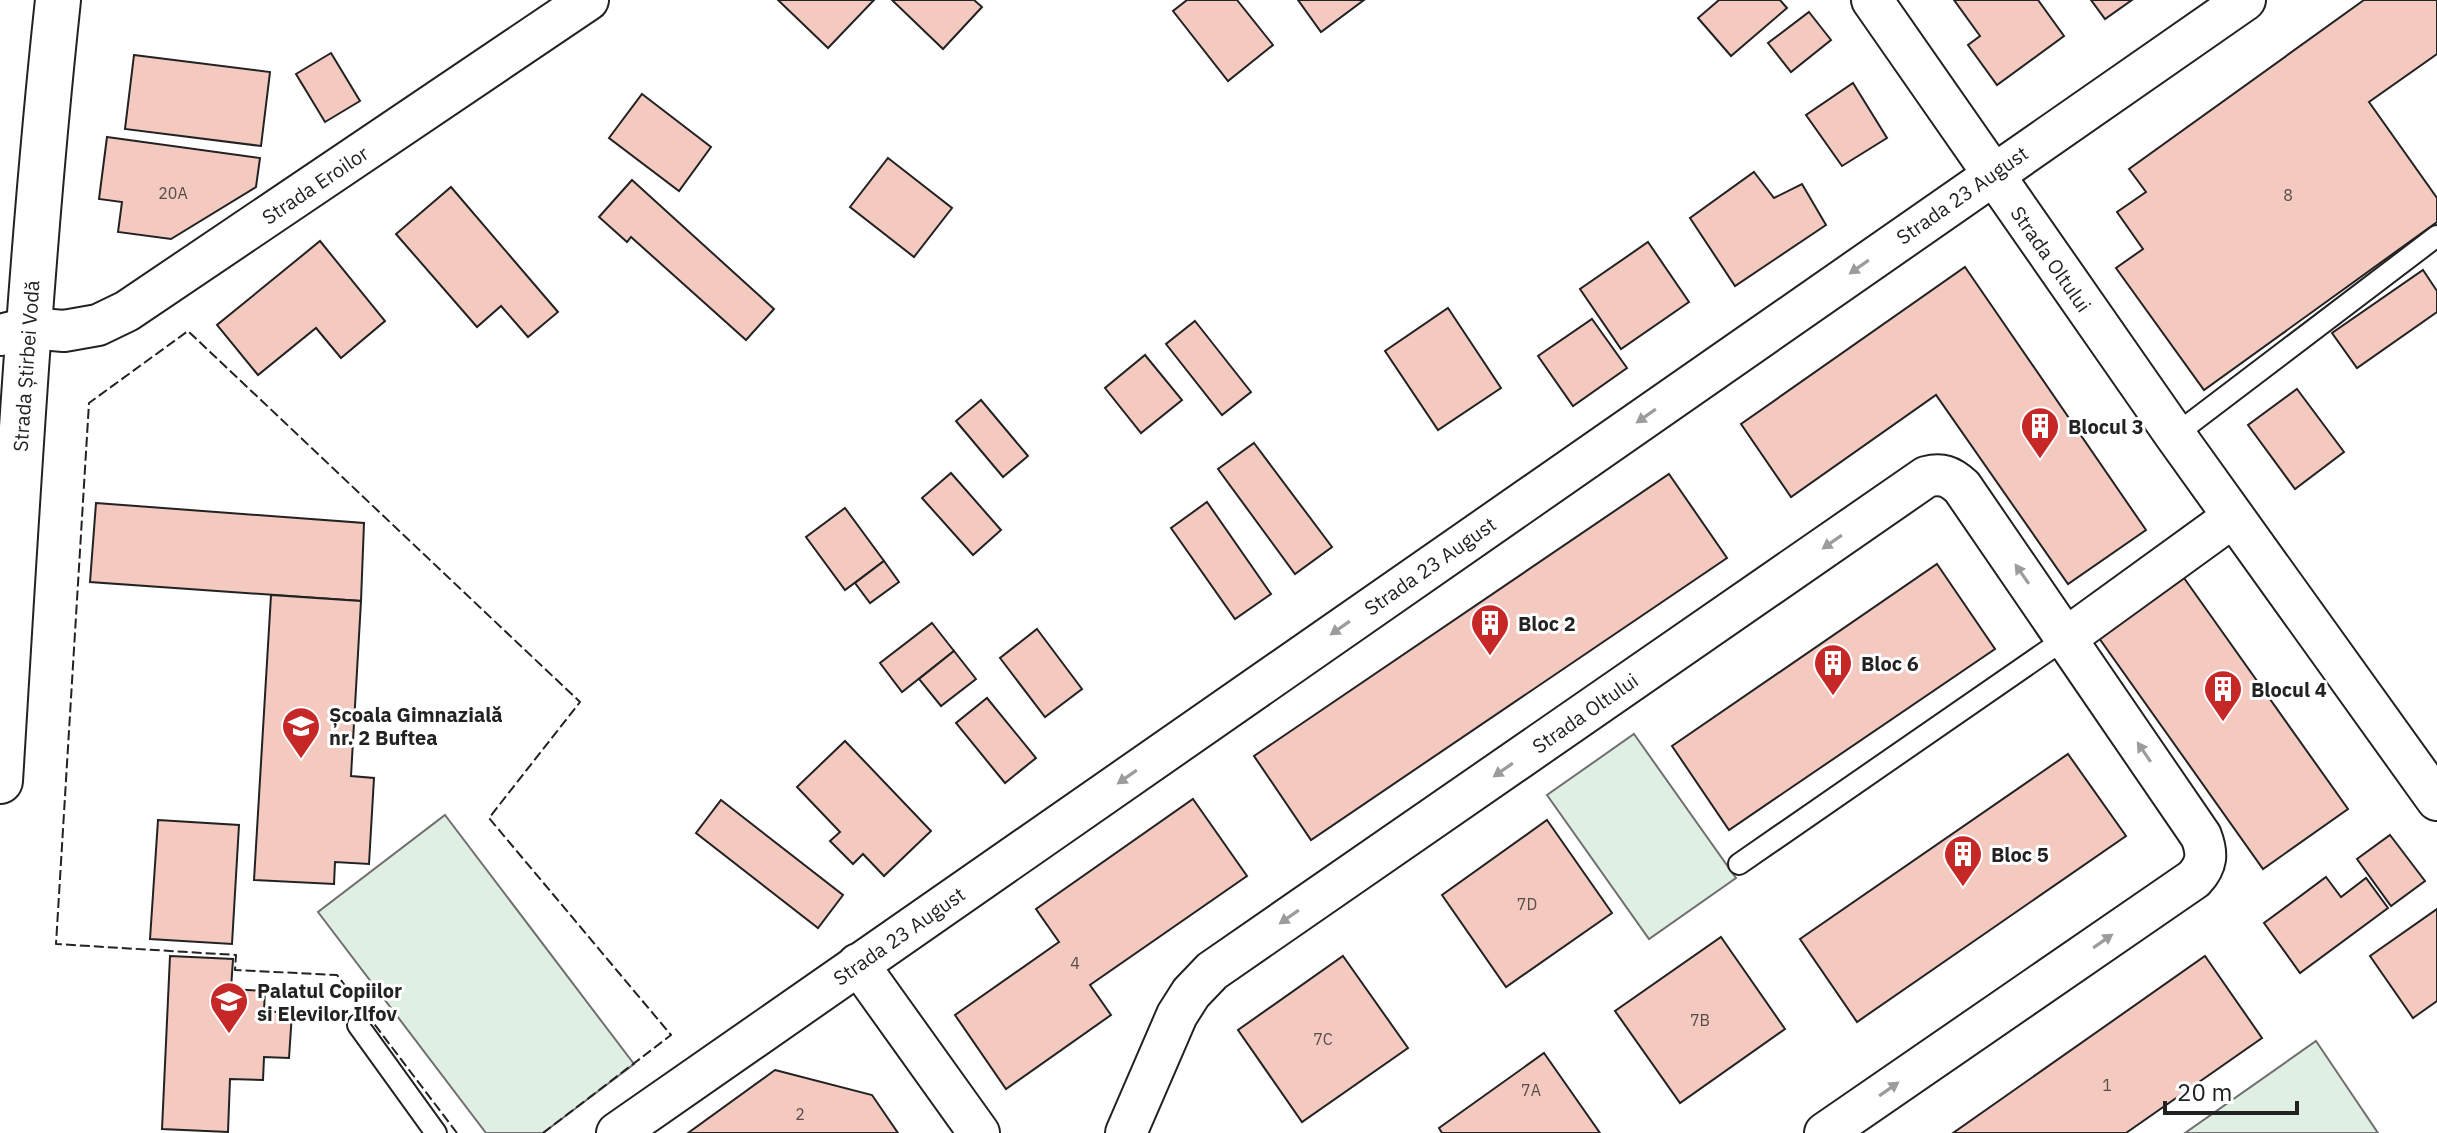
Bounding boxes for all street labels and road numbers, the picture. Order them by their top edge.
street label: Strada Eroilor [257,140,373,230]
street label: Strada 23 August [1891,140,2033,250]
street label: Strada Oltului [2005,201,2097,317]
street label: Strada Știrbei Vodă [7,279,45,453]
street label: Strada 23 August [1359,511,1501,621]
street label: Strada Oltului [1527,667,1643,759]
street label: Strada 23 August [828,881,970,991]

